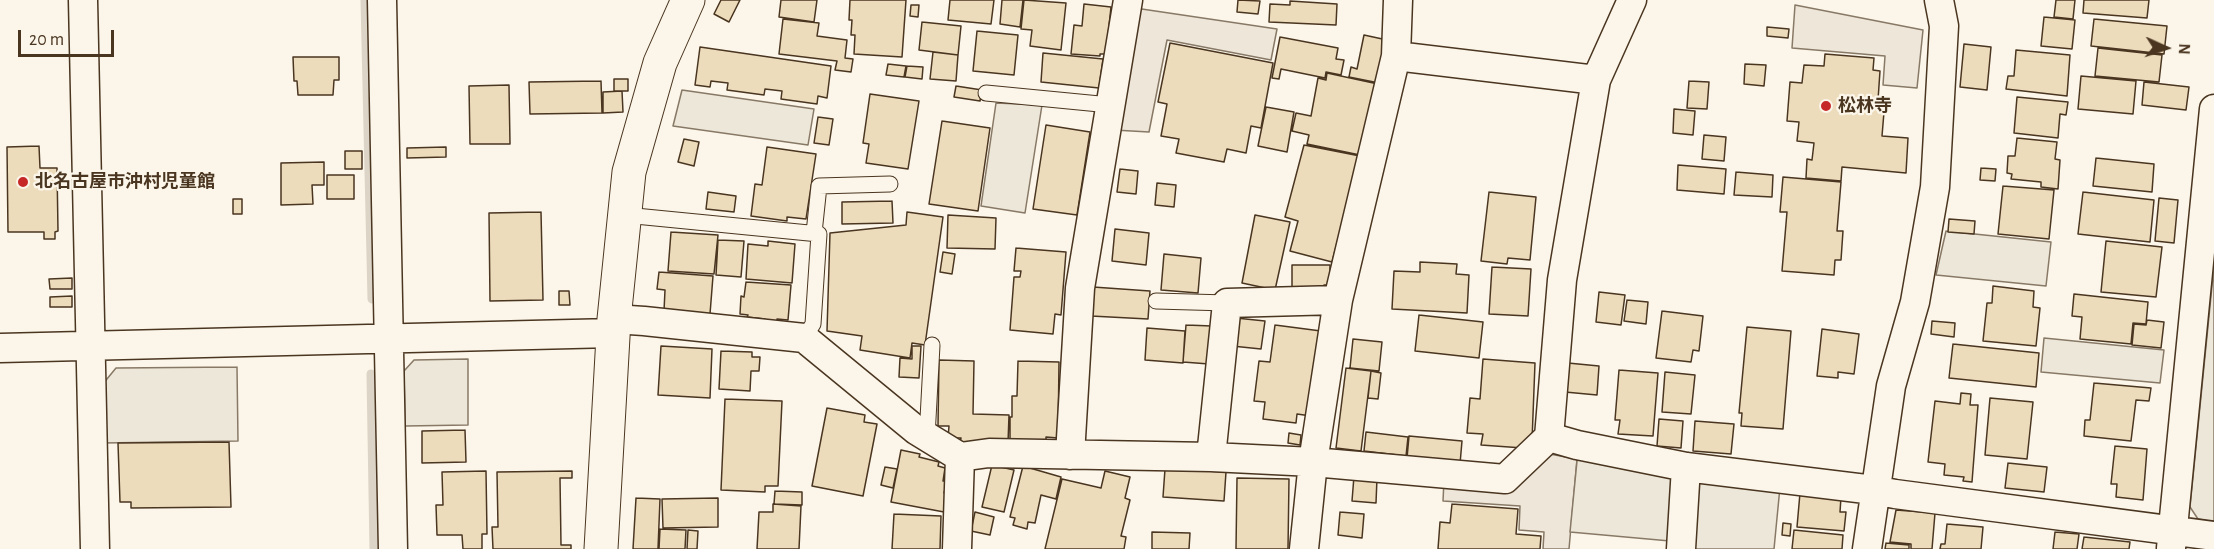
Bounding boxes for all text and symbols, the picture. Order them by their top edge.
scale bar [21,18,117,56]
north arrow [2136,18,2196,78]
text: 20 m [29,31,64,49]
text: N [2176,43,2192,55]
place label: 松林寺 [1838,95,1892,117]
marker: 松林寺 [1819,99,1833,113]
place label: 北名古屋市沖村児童館 [35,171,215,193]
marker: 北名古屋市沖村児童館 [16,175,30,189]

